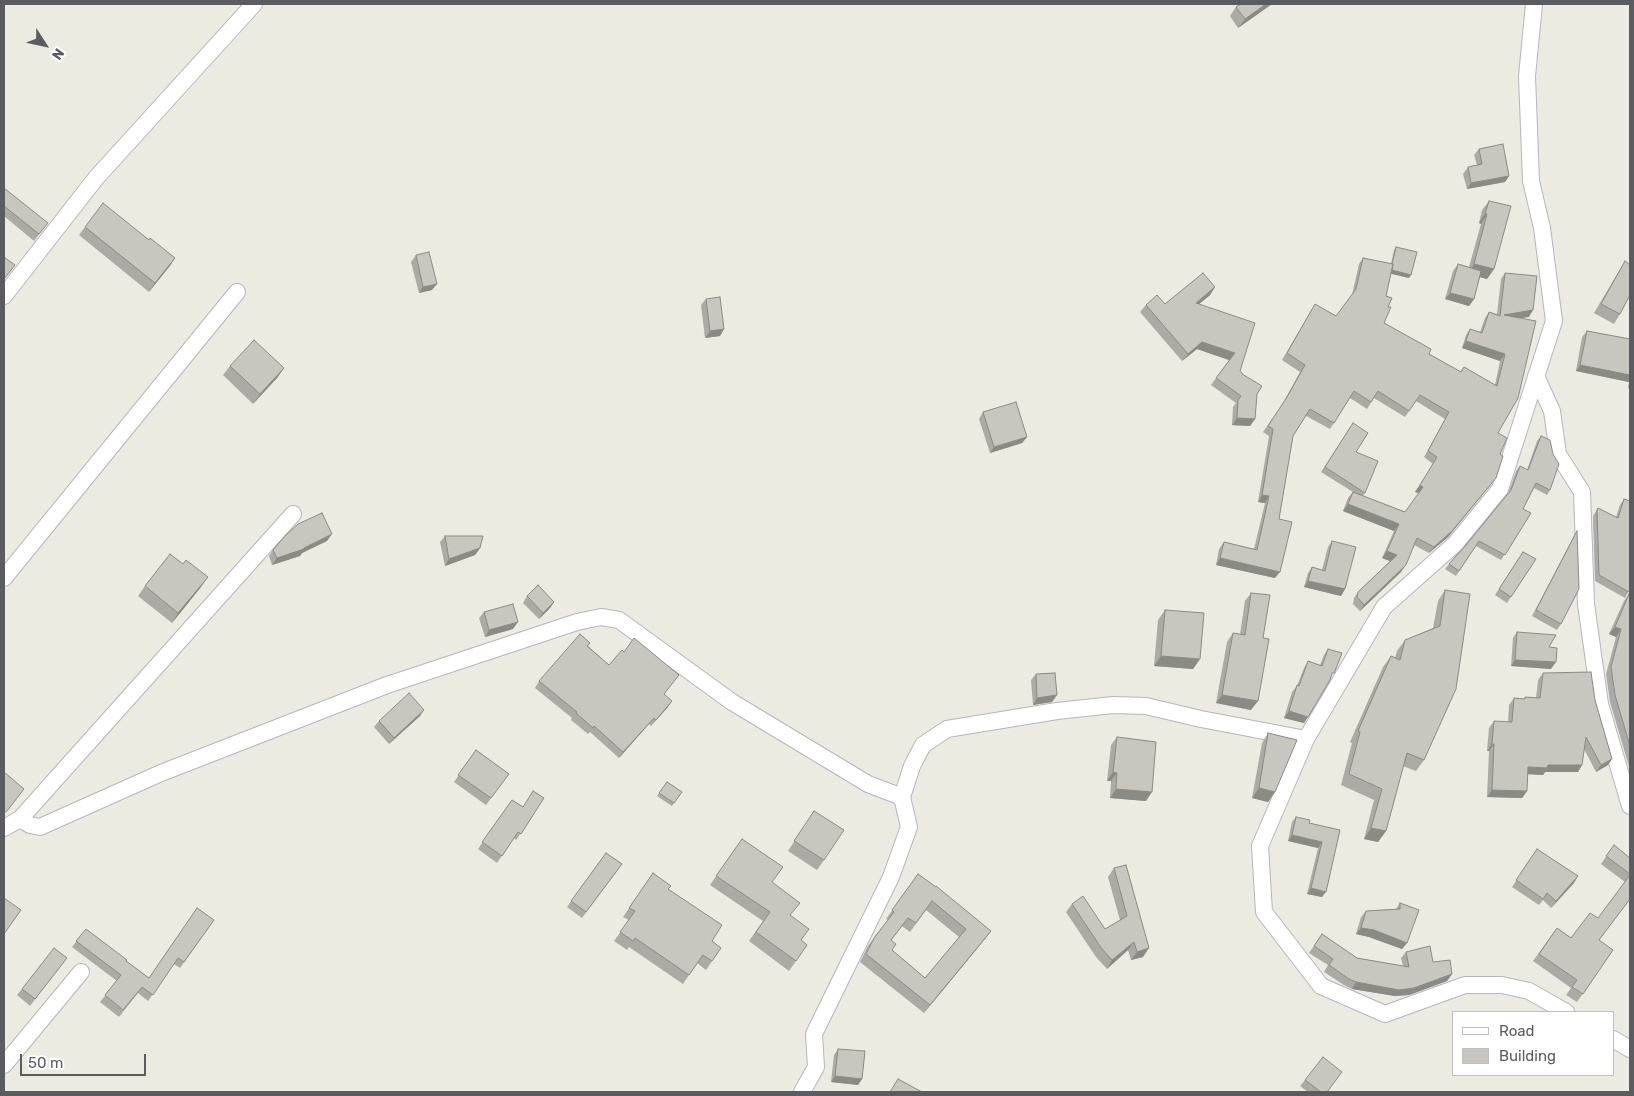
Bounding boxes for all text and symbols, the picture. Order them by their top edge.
north arrow [20,20,70,70]
text: N [48,45,68,63]
legend [1452,1011,1614,1076]
text: Road [1499,1022,1535,1040]
scale bar [22,1044,149,1076]
text: Building [1499,1047,1556,1065]
text: 50 m [28,1054,63,1072]

